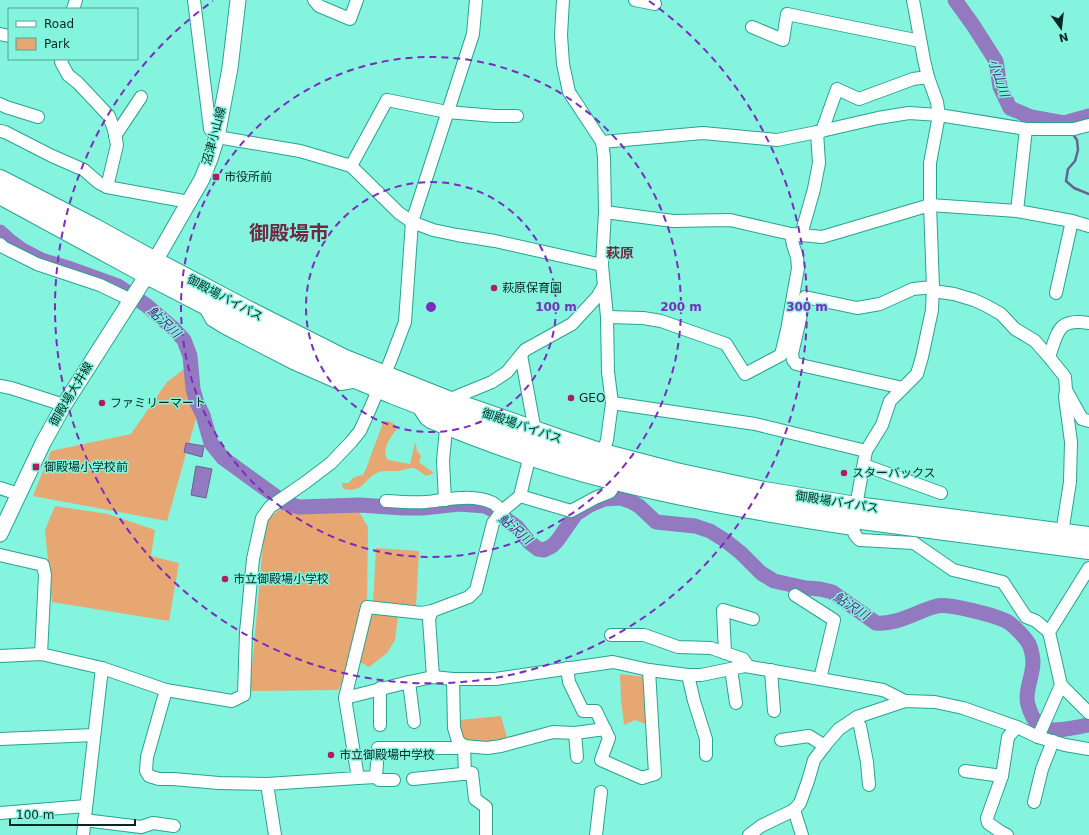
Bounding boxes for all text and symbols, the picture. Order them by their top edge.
legend [8,8,138,60]
north arrow [1041,8,1081,48]
text: Road [44,17,74,31]
text: N [1057,30,1070,45]
text: Park [44,37,70,51]
water label: 小山川 [986,57,1013,101]
street label: 沼津小山線 [199,105,229,167]
place label: 市役所前 [224,170,272,184]
marker: 市役所前 [211,172,221,182]
district label: 御殿場市 [249,221,329,245]
district label: 萩原 [606,245,634,261]
street label: 御殿場バイパス [185,272,265,324]
place label: 萩原保育園 [502,281,562,295]
marker: 萩原保育園 [489,283,499,293]
centre of rings [424,300,438,314]
text: 100 m [535,300,577,314]
text: 200 m [660,300,702,314]
text: 300 m [786,300,828,314]
water label: 鮎沢川 [145,303,185,342]
street label: 御殿場大井線 [46,360,96,428]
place label: GEO [579,391,605,405]
marker: GEO [566,393,576,403]
place label: ファミリーマート [110,396,206,410]
marker: ファミリーマート [97,398,107,408]
street label: 御殿場バイパス [480,406,564,446]
place label: 御殿場小学校前 [44,460,128,474]
marker: 御殿場小学校前 [31,462,41,472]
place label: スターバックス [852,466,936,480]
marker: スターバックス [839,468,849,478]
street label: 御殿場バイパス [795,489,879,515]
water label: 鮎沢川 [495,511,536,549]
place label: 市立御殿場小学校 [233,572,329,586]
marker: 市立御殿場小学校 [220,574,230,584]
water label: 鮎沢川 [831,589,873,624]
place label: 市立御殿場中学校 [339,748,435,762]
marker: 市立御殿場中学校 [326,750,336,760]
scale bar [10,801,135,827]
text: 100 m [16,808,54,822]

